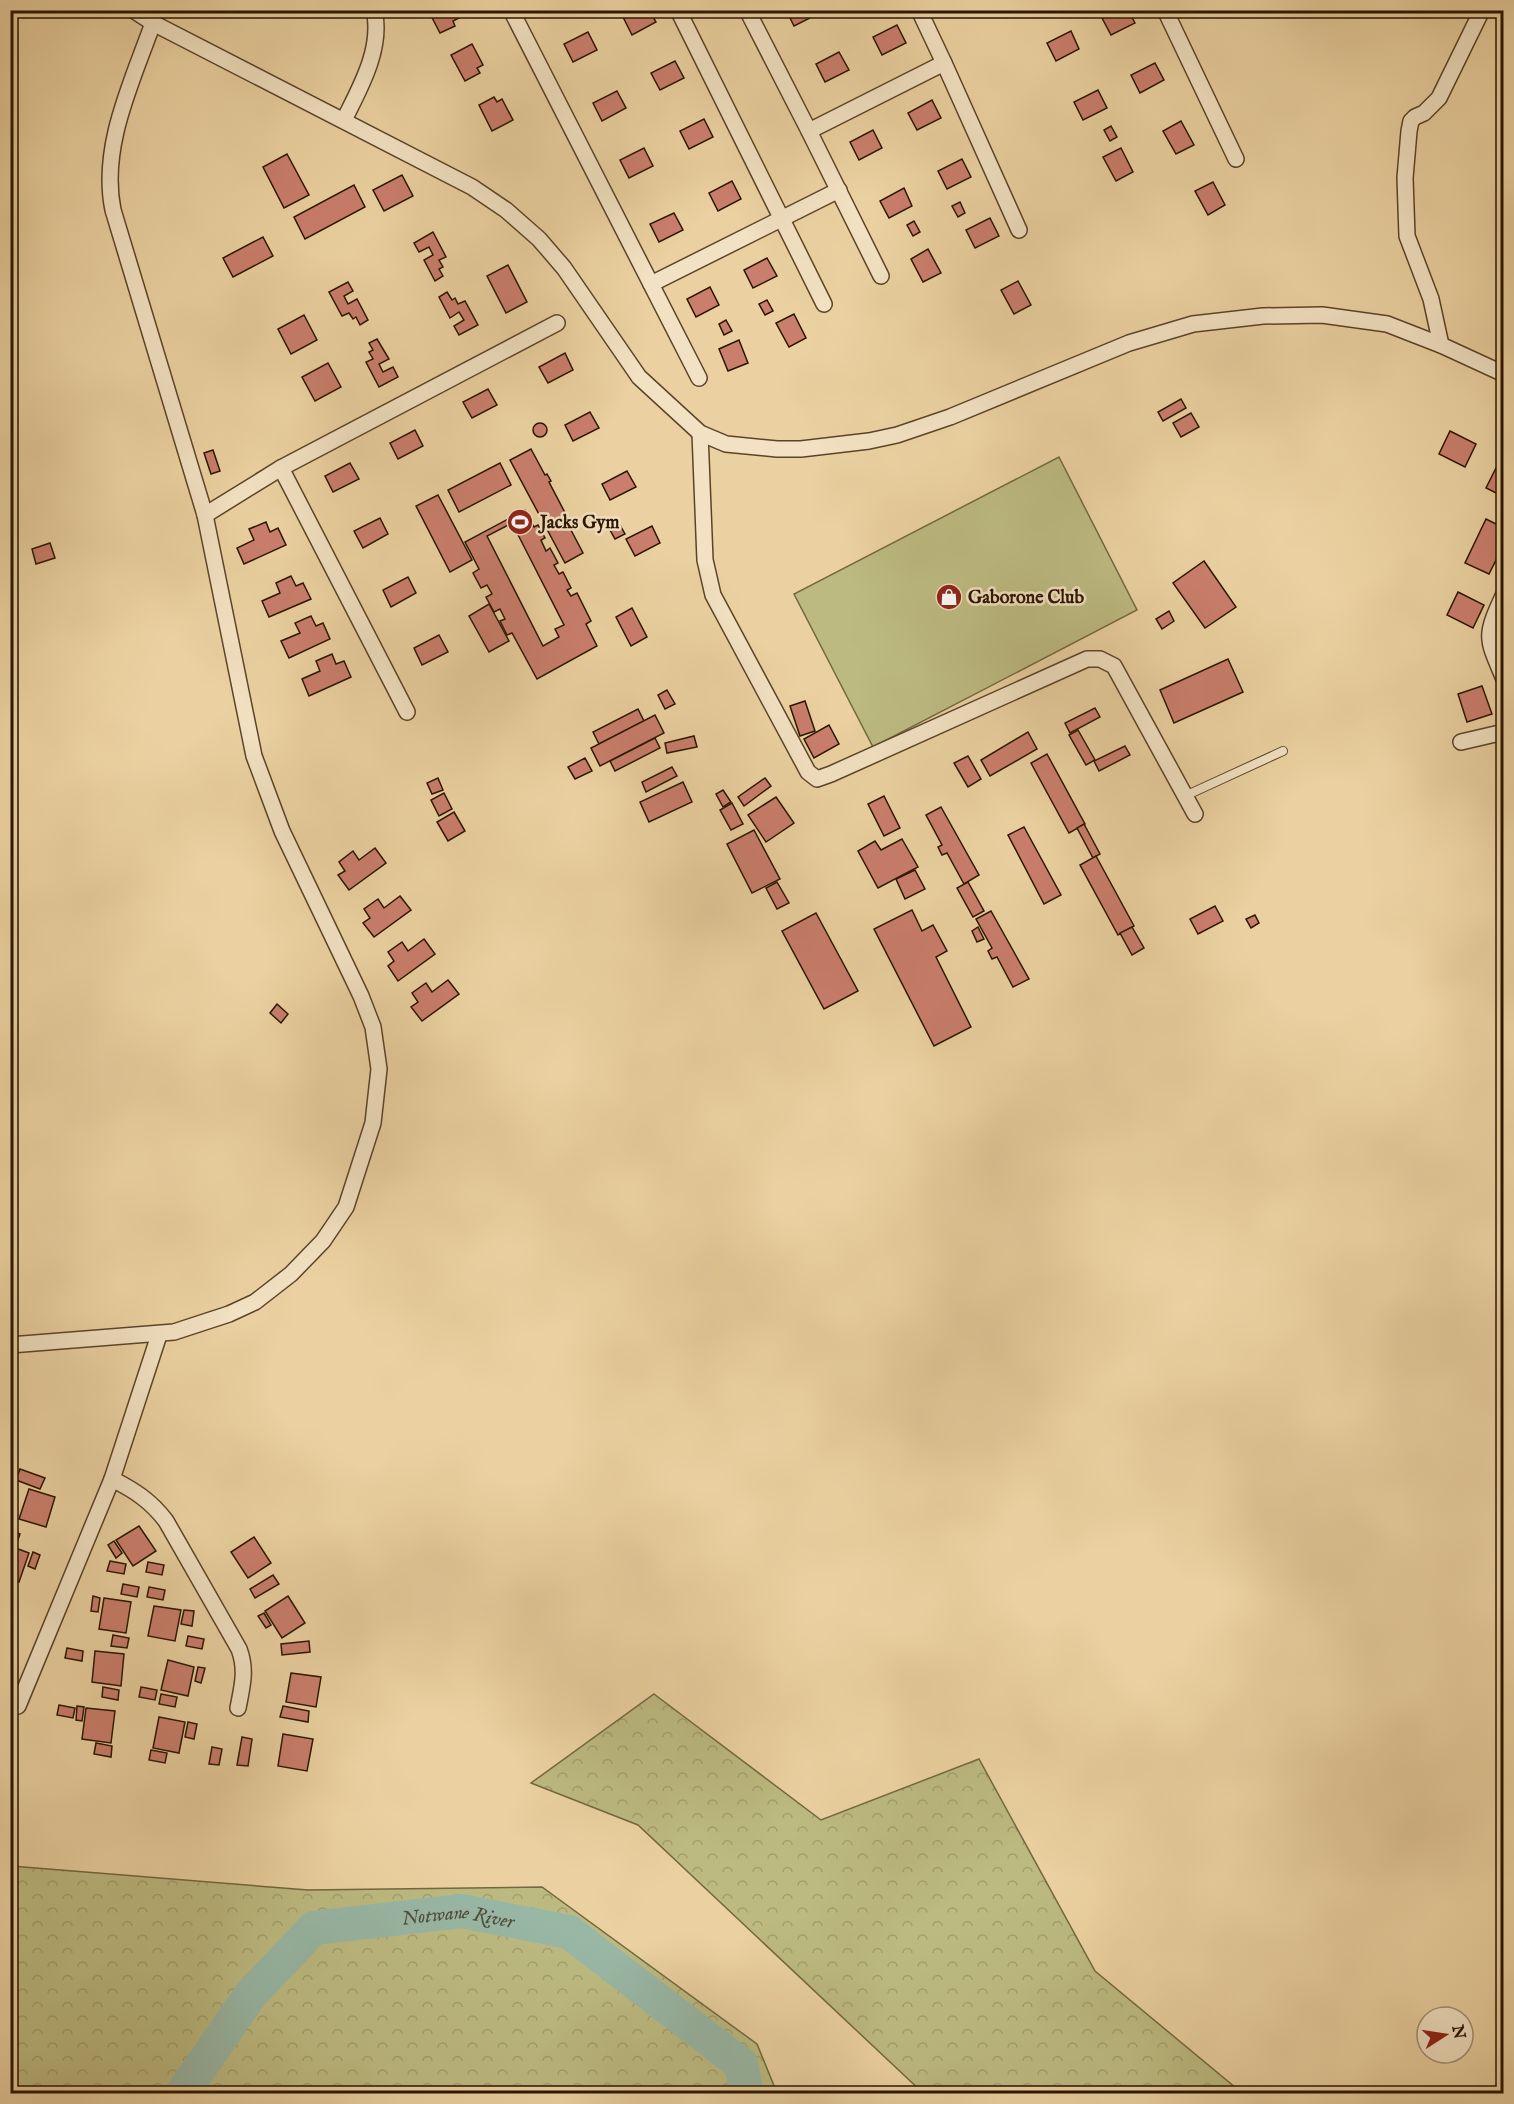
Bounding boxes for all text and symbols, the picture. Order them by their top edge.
sports icon: Jacks Gym [505,507,535,537]
place label: Jacks Gym [538,512,619,535]
shop icon: Gaborone Club [934,582,964,612]
place label: Gaborone Club [968,587,1084,610]
water label: Notwane River [400,1900,518,1935]
north arrow [1415,2005,1475,2065]
text: N [1446,2022,1469,2041]

